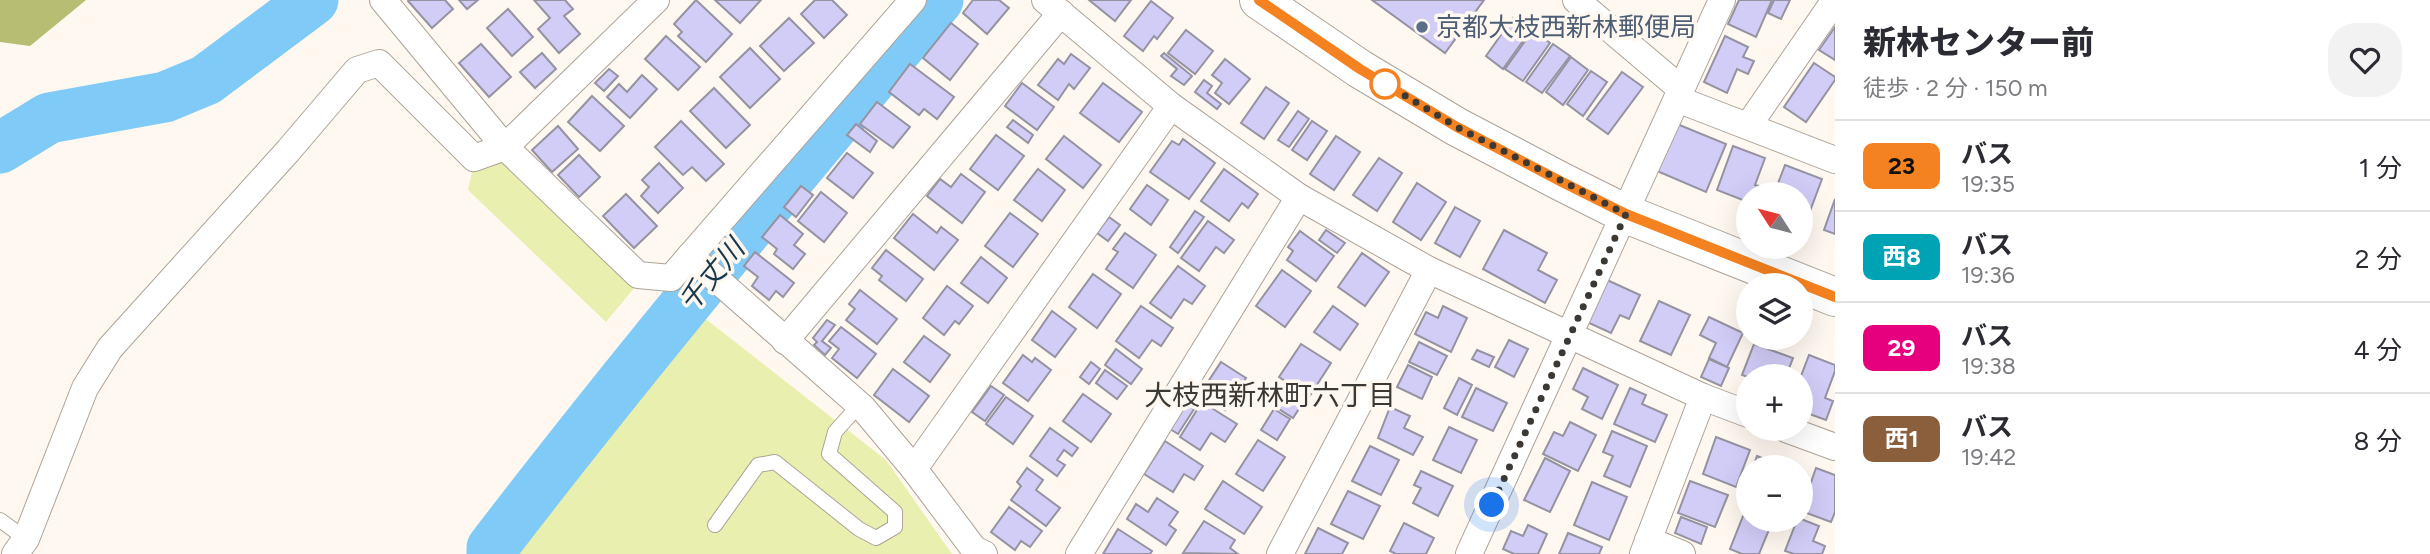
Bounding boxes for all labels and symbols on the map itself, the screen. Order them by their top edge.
place label: 京都大枝西新林郵便局 [1436,11,1696,43]
marker: 京都大枝西新林郵便局 [1414,19,1430,35]
unlabelled marker [1370,69,1400,99]
north arrow [1736,182,1813,259]
water label: 千丈川 [671,230,753,318]
district label: 大枝西新林町六丁目 [1144,378,1396,412]
your location [1474,487,1509,522]

